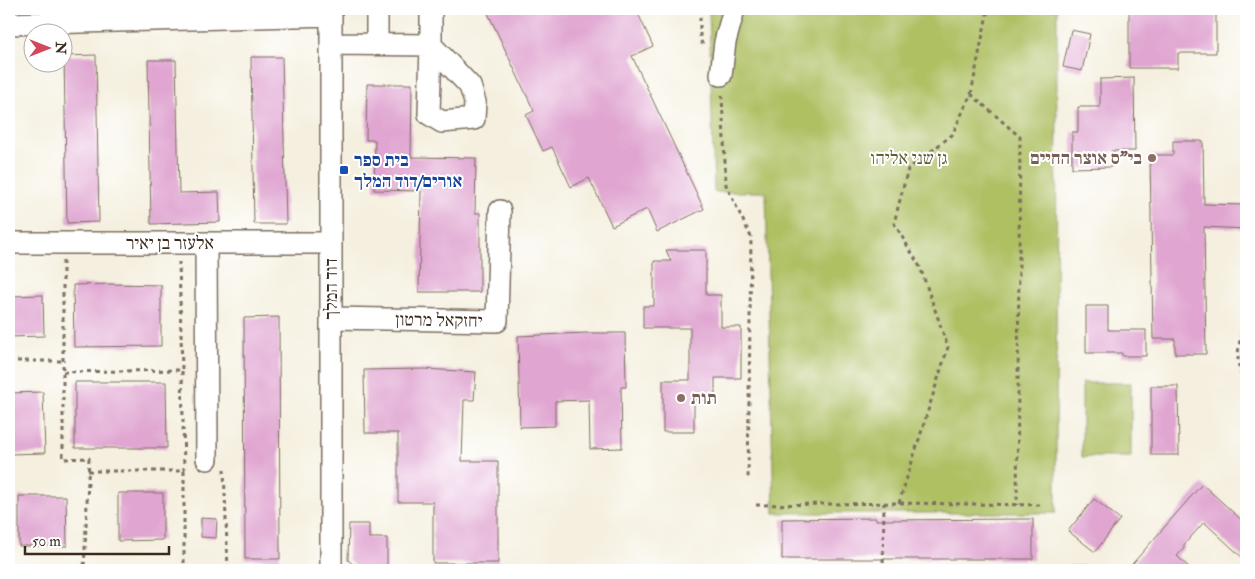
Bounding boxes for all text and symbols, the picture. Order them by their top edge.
north arrow [22,22,72,72]
text: N [52,41,69,55]
park label: גן שני אליהו [870,147,948,170]
place label: בי"ס אוצר החיים [1030,147,1142,170]
place label: בית ספר אורים/דוד המלך [354,149,462,193]
marker: בי"ס אוצר החיים [1146,152,1158,164]
marker: בית ספר אורים/דוד המלך [338,164,350,176]
street label: אלעזר בן יאיר [126,232,214,255]
street label: דוד המלך [320,258,343,320]
street label: יחזקאל מרטון [395,308,483,333]
place label: תות [691,387,717,410]
marker: תות [675,392,687,404]
scale bar [25,524,169,556]
text: 50 m [32,532,61,551]

